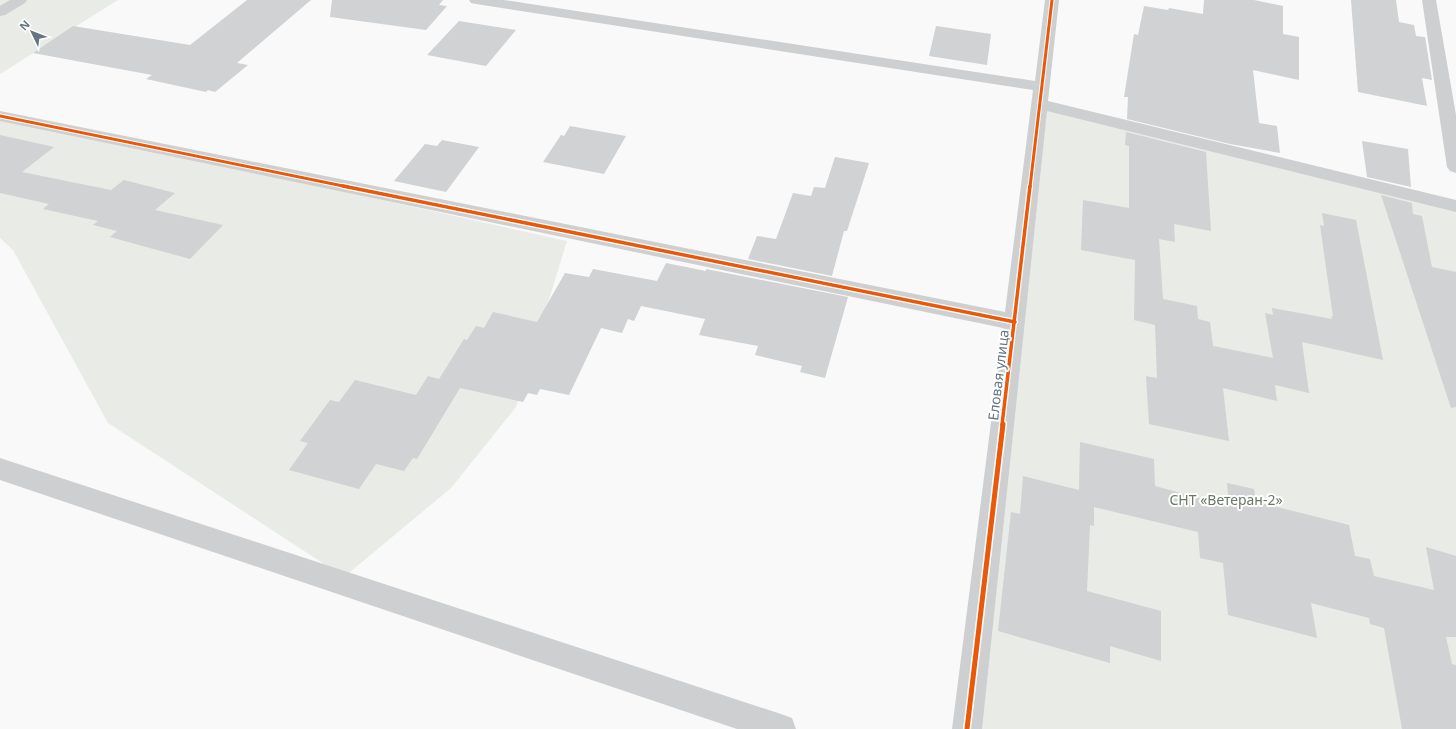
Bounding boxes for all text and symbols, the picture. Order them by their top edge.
north arrow [12,12,52,52]
text: N [16,16,33,33]
street label: Еловая улица [983,328,1013,422]
park label: СНТ «Ветеран-2» [1169,490,1283,509]

